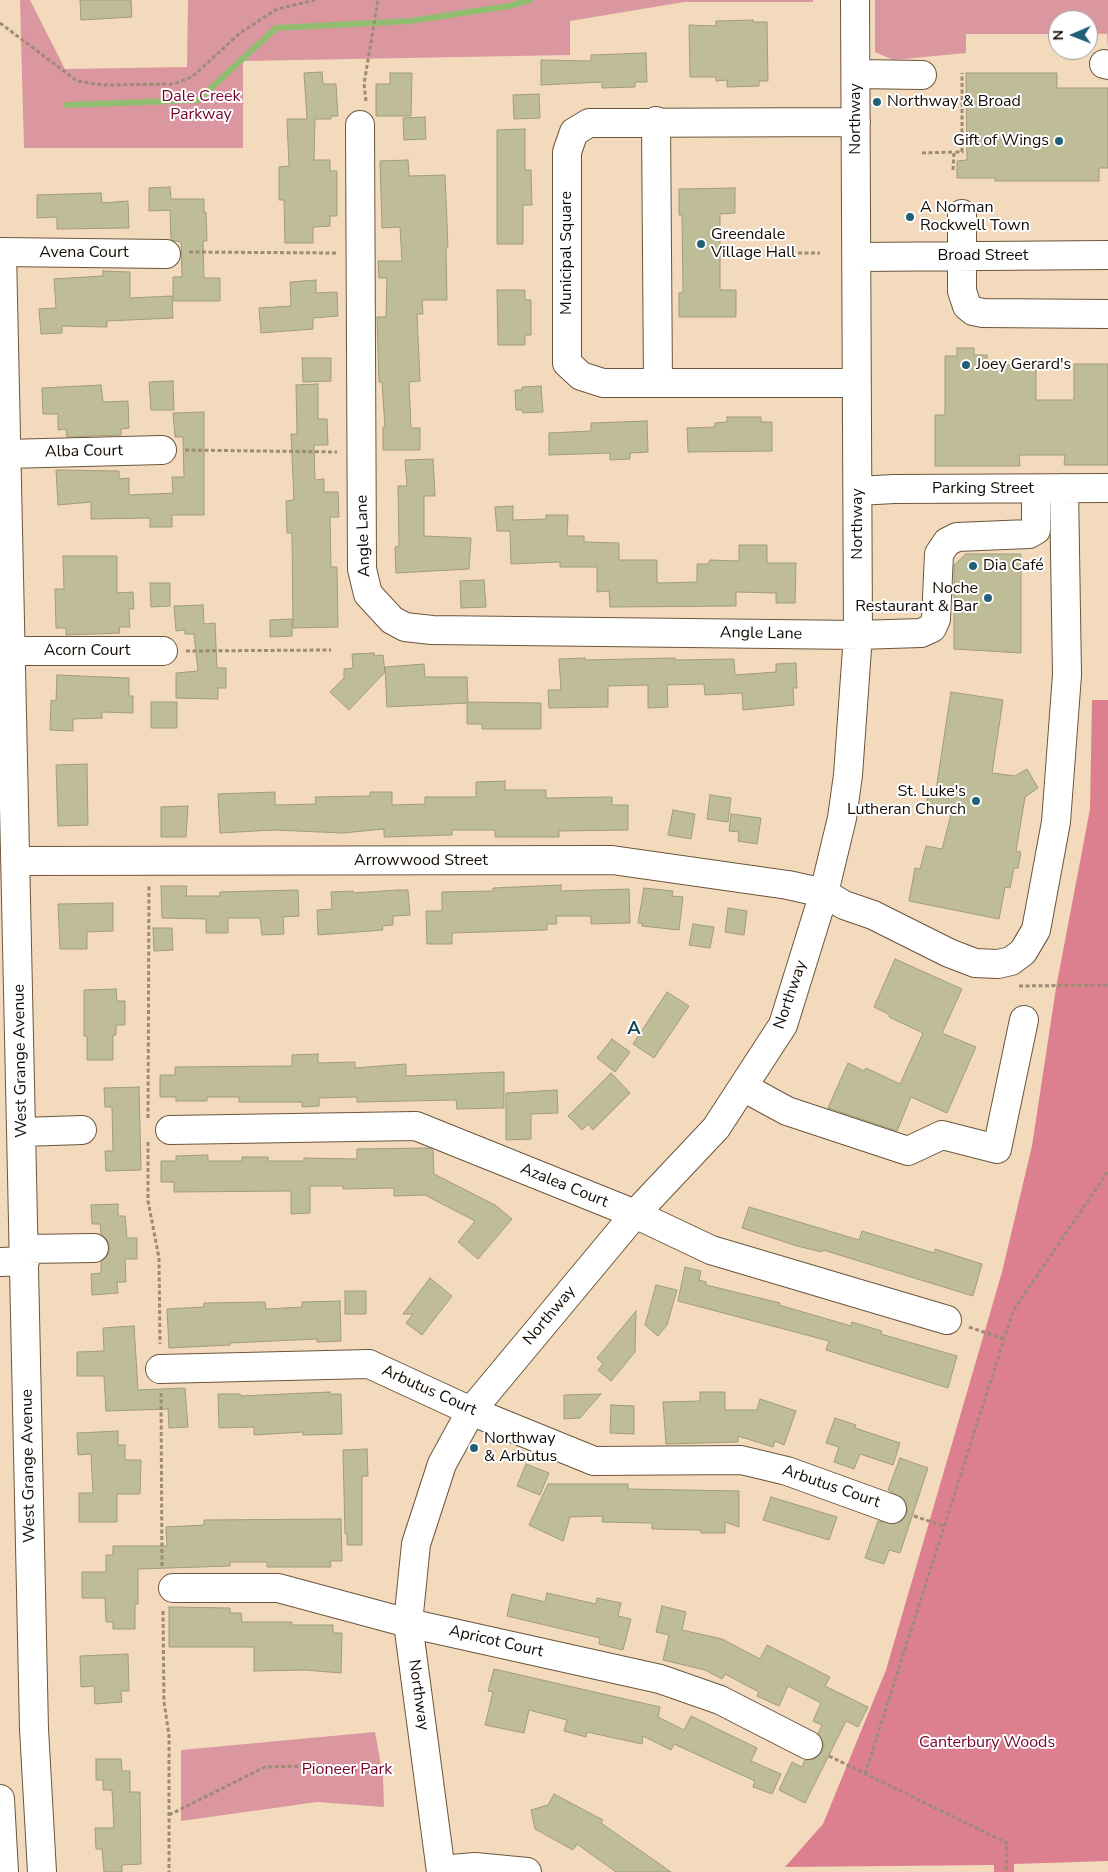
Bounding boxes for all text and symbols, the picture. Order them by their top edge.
north arrow [1048,10,1098,60]
text: N [1049,30,1068,41]
street label: Northway [846,83,866,155]
park label: Dale Creek Parkway [161,87,241,125]
place label: Northway & Broad [887,92,1021,112]
marker: Northway & Broad [871,96,883,108]
place label: Gift of Wings [953,131,1049,151]
marker: Gift of Wings [1053,135,1065,147]
street label: Municipal Square [557,191,577,315]
place label: A Norman Rockwell Town [920,198,1030,236]
marker: A Norman Rockwell Town [904,211,916,223]
place label: Greendale Village Hall [711,225,796,263]
marker: Greendale Village Hall [695,238,707,250]
street label: Avena Court [39,243,129,263]
street label: Broad Street [938,246,1028,266]
place label: Joey Gerard's [976,355,1071,375]
marker: Joey Gerard's [960,359,972,371]
street label: Alba Court [45,442,123,462]
street label: Parking Street [932,479,1034,499]
street label: Northway [848,488,868,560]
street label: Angle Lane [353,495,375,577]
place label: Dia Café [983,556,1044,576]
marker: Dia Café [967,560,979,572]
place label: Noche Restaurant & Bar [855,579,978,617]
marker: Noche Restaurant & Bar [982,592,994,604]
street label: Angle Lane [720,624,802,644]
street label: Acorn Court [44,641,130,661]
place label: St. Luke's Lutheran Church [847,782,966,820]
marker: St. Luke's Lutheran Church [970,795,982,807]
street label: Arrowwood Street [354,851,488,871]
street label: Northway [770,958,812,1032]
street label: West Grange Avenue [10,984,32,1138]
district label: A [627,1019,641,1041]
street label: Azalea Court [517,1160,611,1212]
street label: Northway [520,1282,580,1350]
street label: Arbutus Court [379,1362,479,1420]
street label: West Grange Avenue [18,1389,40,1543]
place label: Northway & Arbutus [484,1429,557,1467]
marker: Northway & Arbutus [468,1442,480,1454]
street label: Arbutus Court [780,1461,882,1513]
street label: Apricot Court [447,1622,545,1662]
street label: Northway [404,1658,432,1732]
park label: Canterbury Woods [919,1733,1055,1753]
park label: Pioneer Park [302,1760,392,1780]

